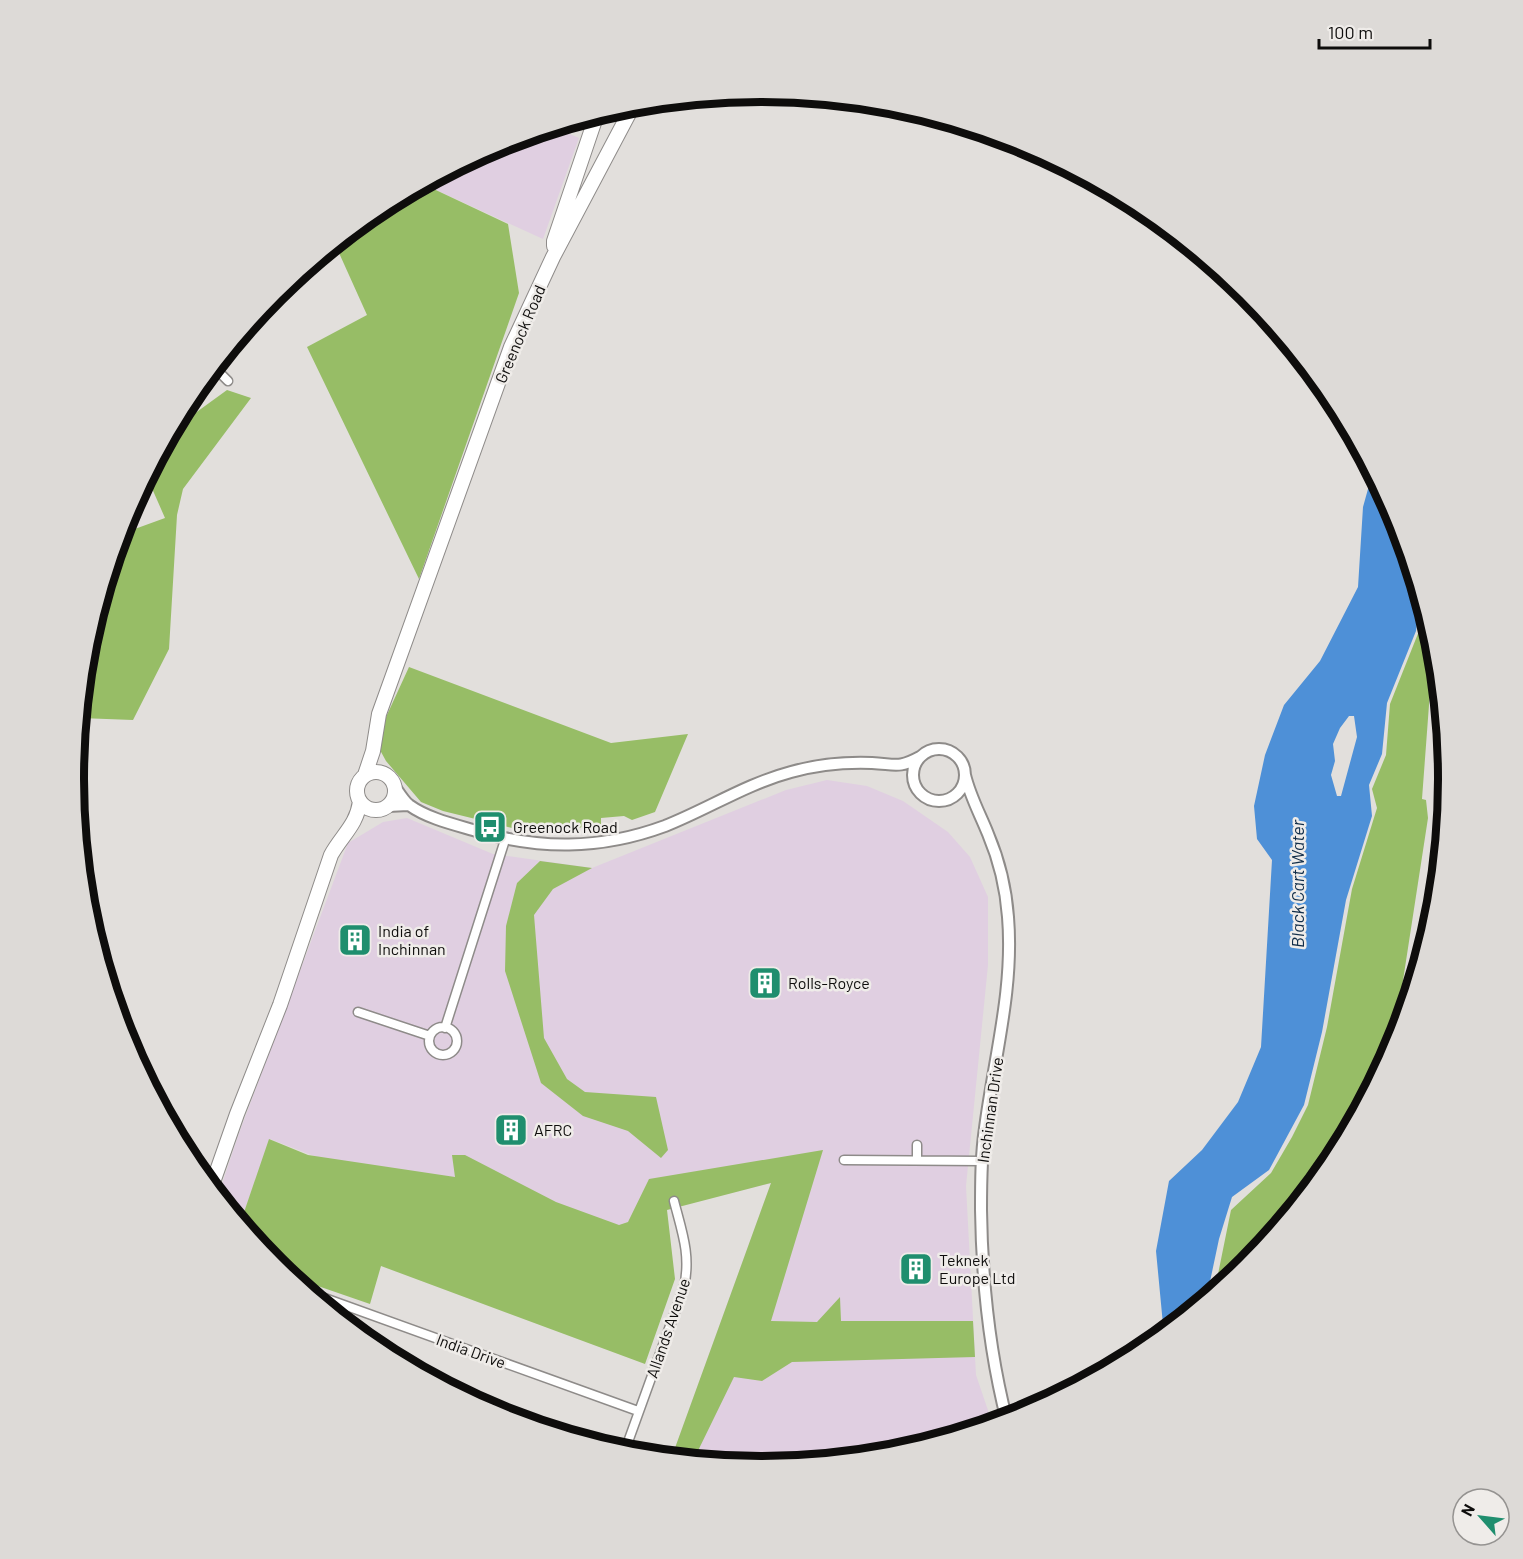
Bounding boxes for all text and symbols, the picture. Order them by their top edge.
scale bar [1319,12,1430,50]
text: 100 m [1328,21,1373,43]
street label: Greenock Road [490,282,549,386]
bus stop icon: Greenock Road [472,809,508,845]
place label: Greenock Road [513,817,618,836]
water label: Black Cart Water [1286,819,1308,948]
place label: India of Inchinnan [378,921,446,958]
building icon: India of Inchinnan [337,922,373,958]
building icon: Rolls-Royce [747,965,783,1001]
place label: Rolls-Royce [788,973,870,992]
street label: Inchinnan Drive [973,1056,1006,1164]
building icon: AFRC [493,1112,529,1148]
place label: AFRC [534,1120,572,1139]
place label: Teknek Europe Ltd [939,1250,1015,1287]
building icon: Teknek Europe Ltd [898,1251,934,1287]
street label: Allands Avenue [642,1275,693,1380]
street label: India Drive [434,1329,508,1372]
north arrow [1451,1487,1511,1547]
text: N [1456,1501,1478,1519]

